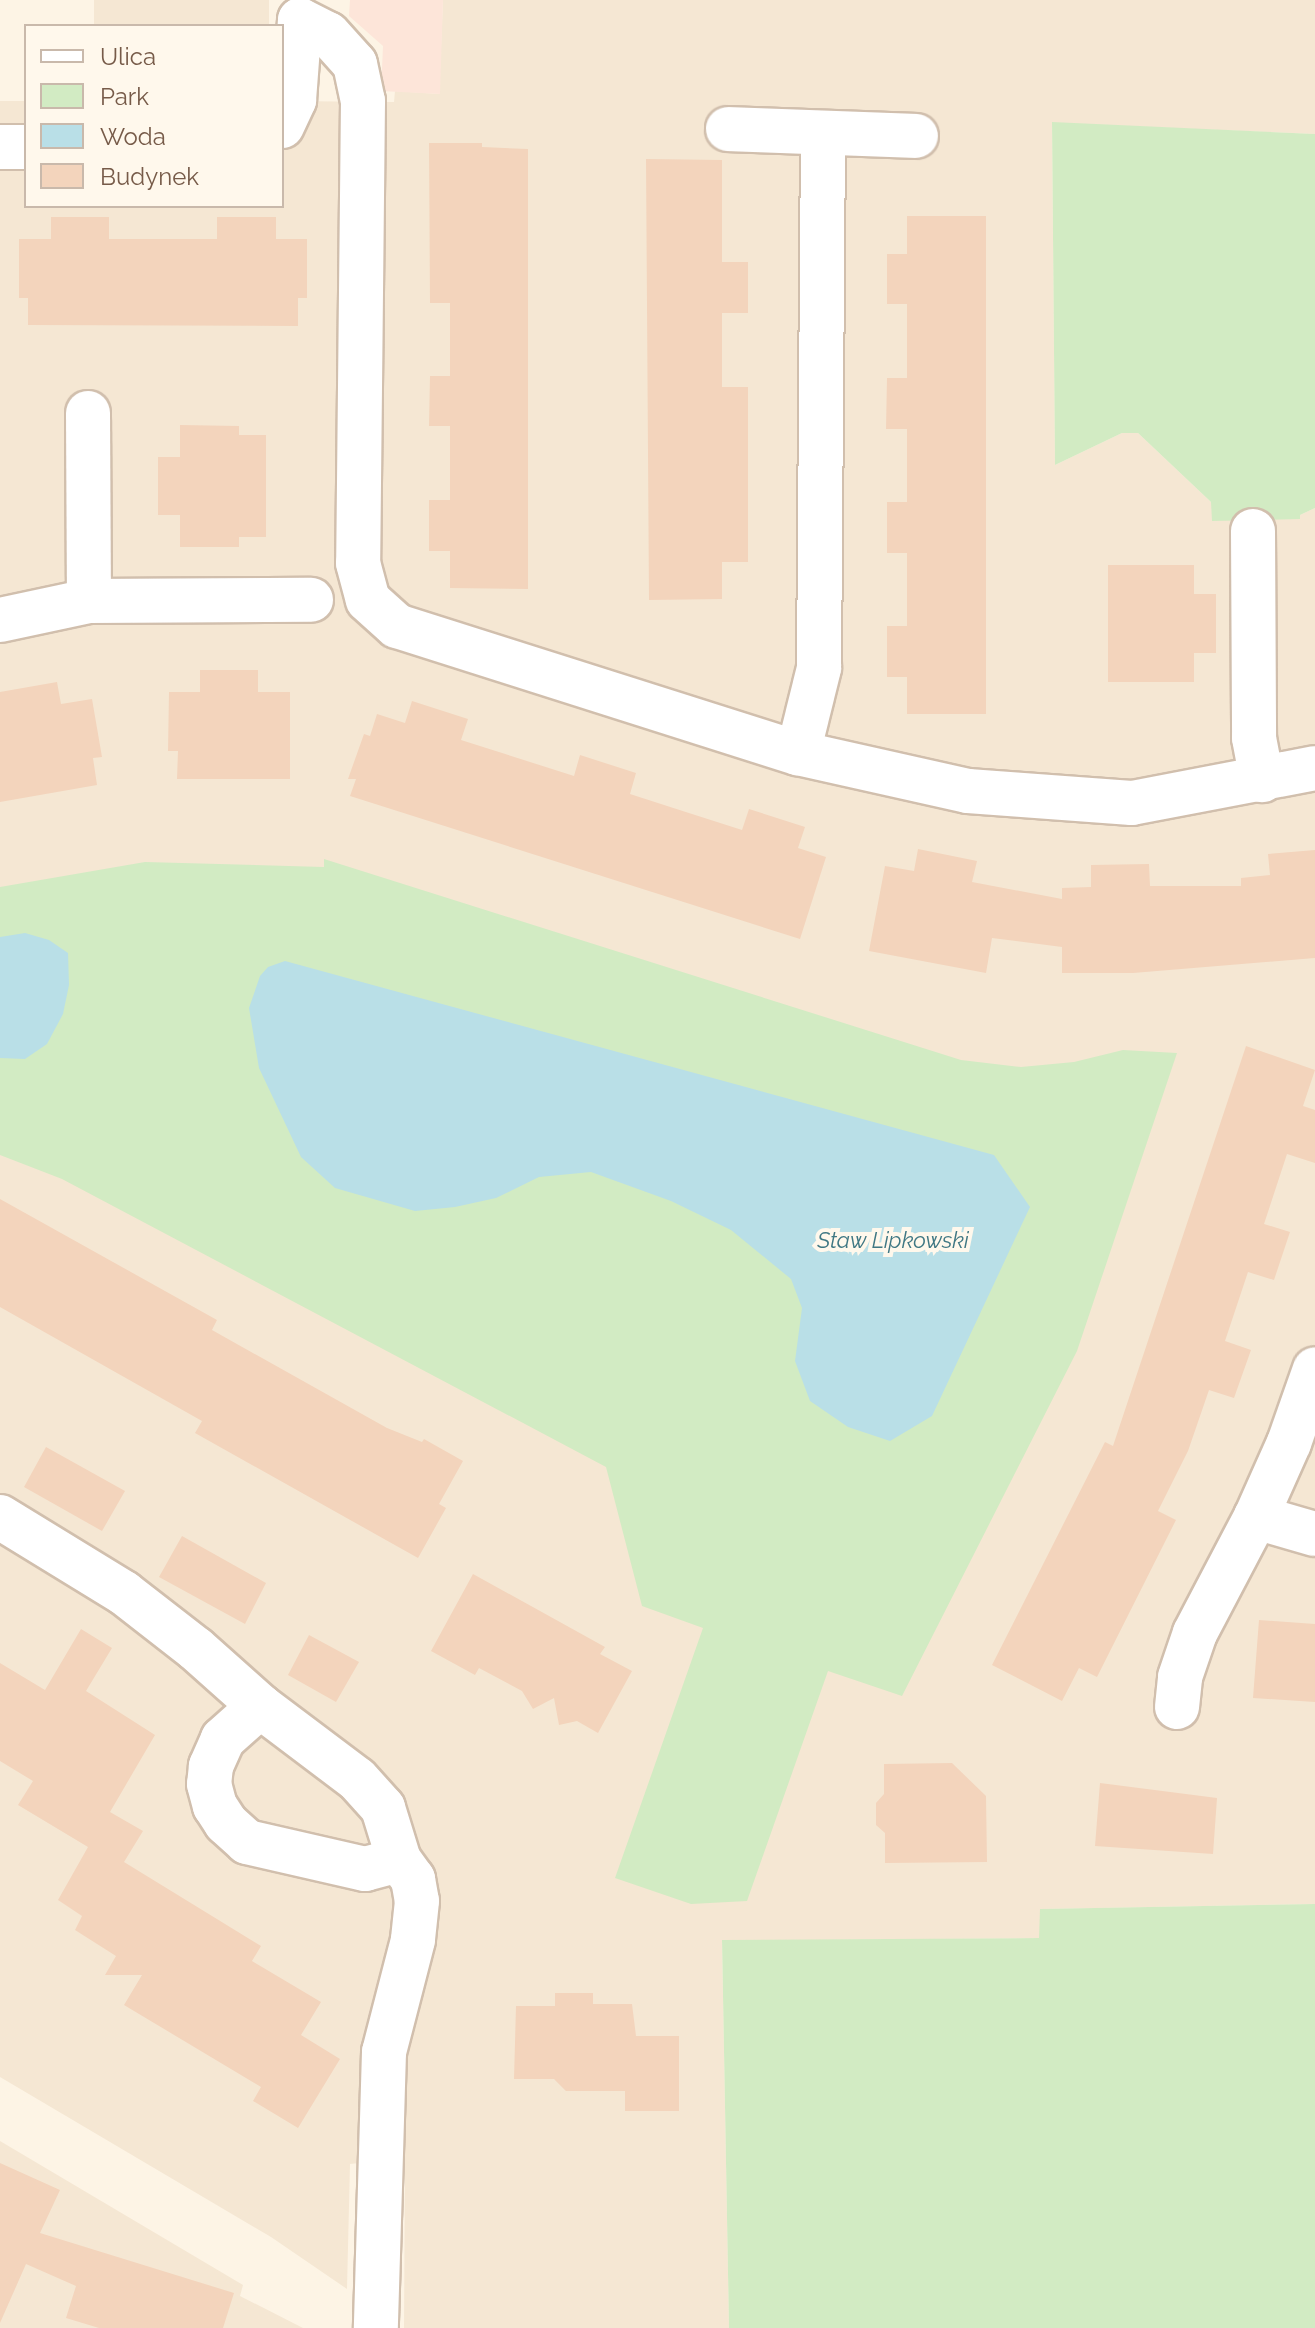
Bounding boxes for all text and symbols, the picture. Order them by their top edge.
legend [24,24,284,208]
text: Ulica [100,42,156,71]
text: Park [100,82,149,111]
text: Woda [100,122,166,151]
text: Budynek [100,162,199,191]
water label: Staw Lipkowski [817,1228,969,1254]

